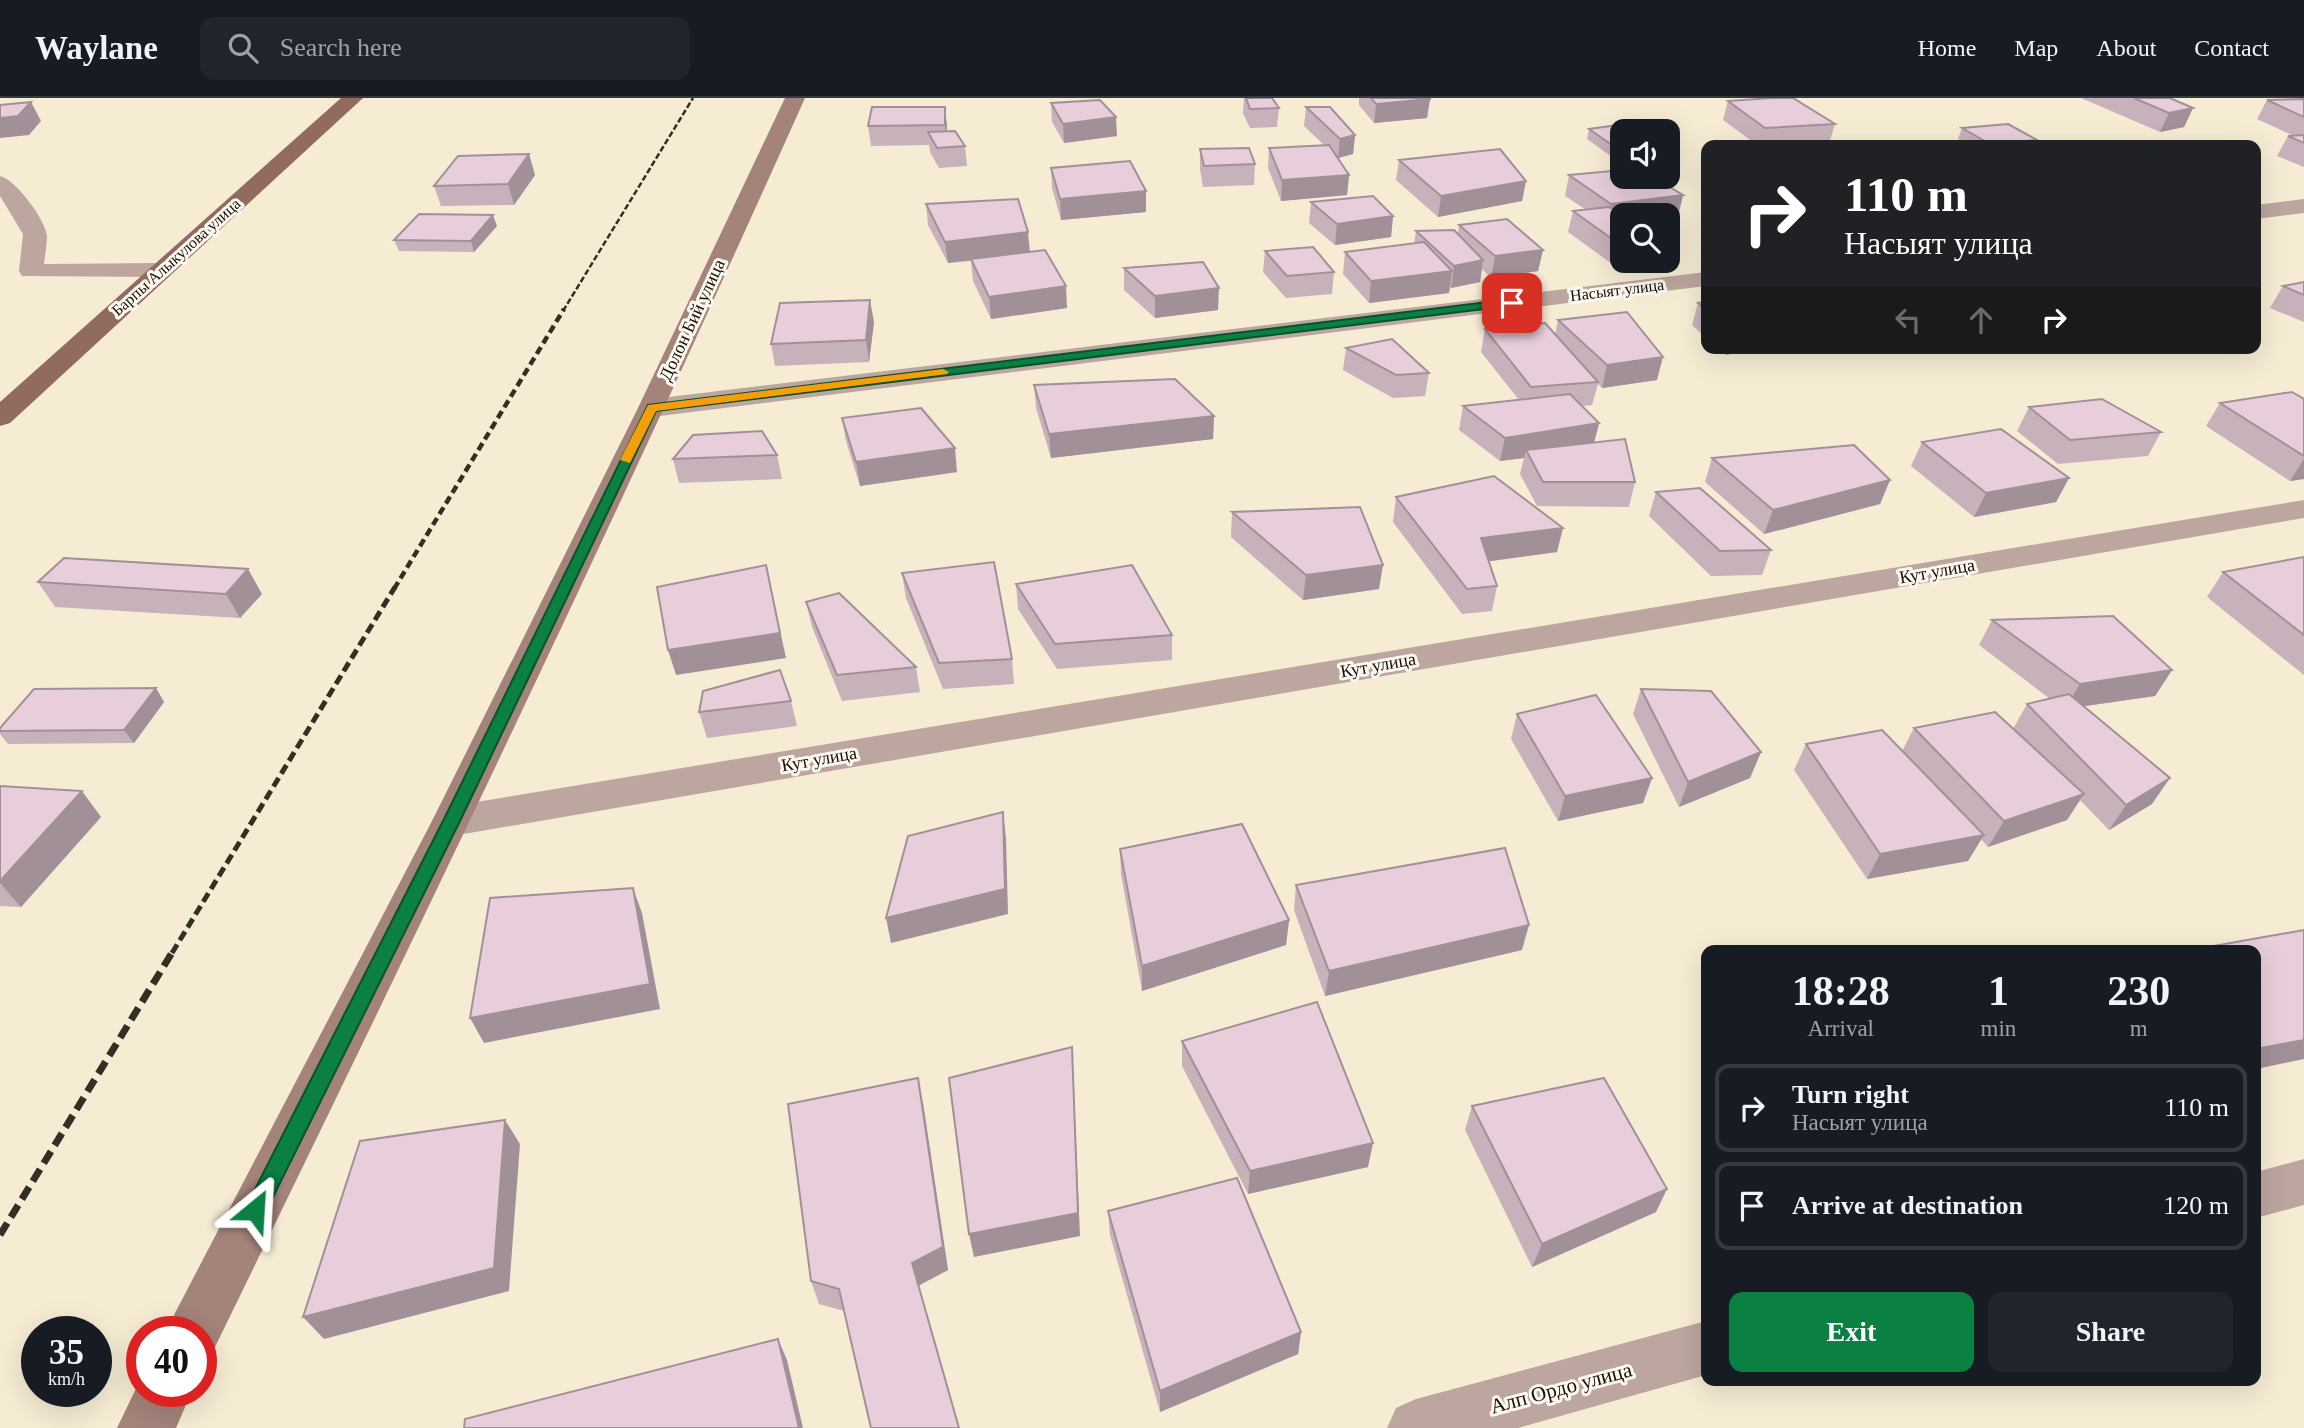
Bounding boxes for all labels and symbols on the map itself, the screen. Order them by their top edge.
street label: Барпы Алыкулова улица [108,195,244,320]
street label: Долон Бий улица [655,256,729,384]
pin [1482,273,1542,333]
street label: Насыят улица [1569,276,1665,305]
street label: Кут улица [1898,555,1976,587]
street label: Кут улица [1339,649,1417,681]
street label: Кут улица [780,743,858,775]
position arrow [218,1173,292,1247]
speed limit sign: 40 [126,1316,217,1407]
street label: Алп Ордо улица [1487,1357,1635,1418]

